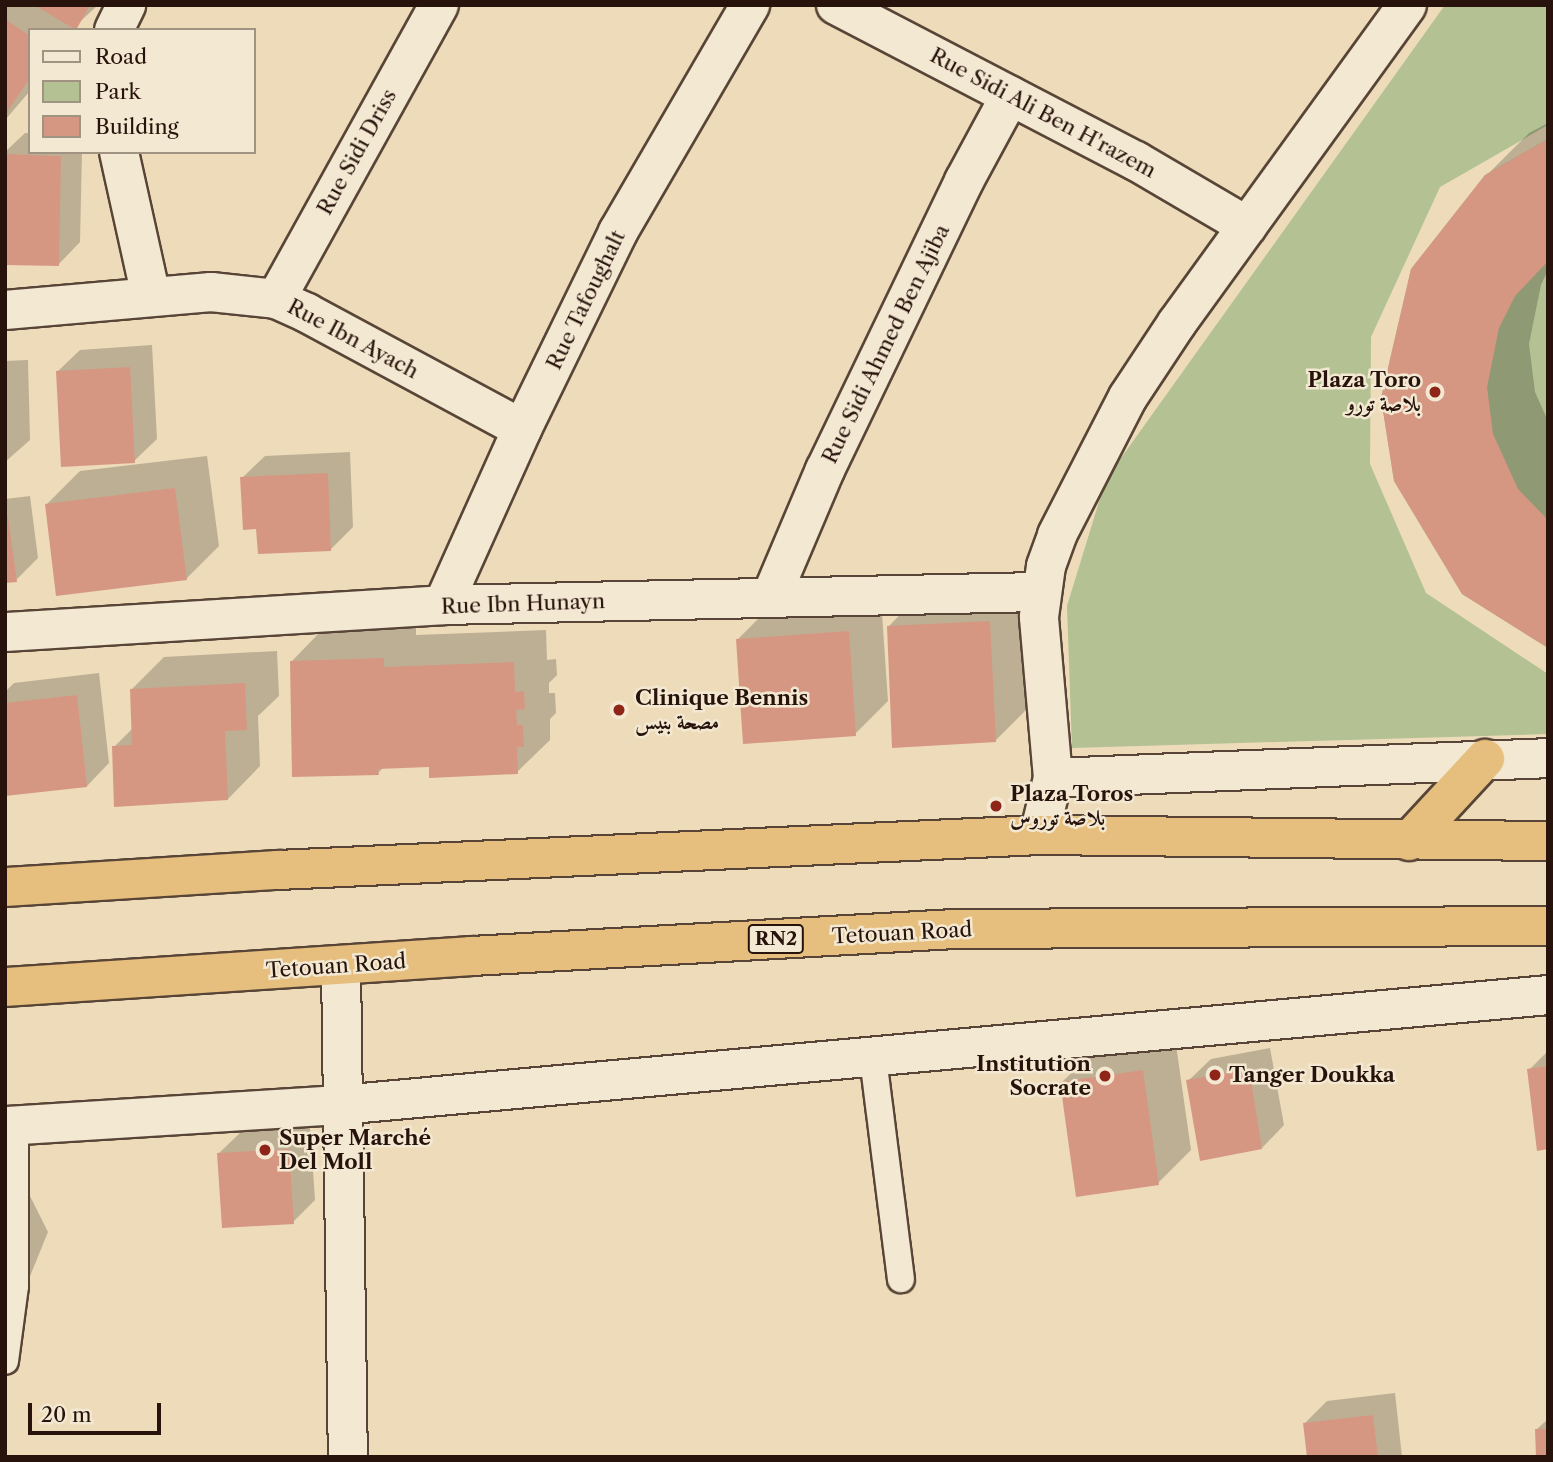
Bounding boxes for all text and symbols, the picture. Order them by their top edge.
legend [28,28,256,154]
street label: Rue Sidi Ali Ben H'razem [925,43,1161,183]
text: Road [95,44,147,69]
text: Park [95,79,141,104]
street label: Rue Sidi Driss [312,85,402,219]
text: Building [95,114,179,139]
street label: Rue Sidi Ahmed Ben Ajiba [817,220,955,468]
street label: Rue Tafoughalt [541,226,631,374]
street label: Rue Ibn Ayach [283,294,423,384]
place label: Plaza Toro بلاصة تورو [1307,367,1421,417]
marker: Plaza Toro بلاصة تورو [1427,384,1443,400]
street label: Rue Ibn Hunayn [441,589,605,619]
place label: Clinique Bennis مصحة بنيس [635,685,808,735]
marker: Clinique Bennis مصحة بنيس [609,700,629,720]
place label: Plaza Toros بلاصة توروس [1010,781,1134,831]
marker: Plaza Toros بلاصة توروس [988,798,1004,814]
street label: Tetouan Road [831,917,973,949]
road number: RN2 [746,923,806,954]
street label: Tetouan Road [265,949,407,983]
place label: Institution Socrate [976,1051,1091,1101]
place label: Tanger Doukka [1229,1062,1395,1088]
marker: Tanger Doukka [1207,1067,1223,1083]
marker: Institution Socrate [1097,1068,1113,1084]
place label: Super Marché Del Moll [279,1125,431,1175]
marker: Super Marché Del Moll [257,1142,273,1158]
scale bar [32,1388,164,1432]
text: 20 m [41,1402,92,1427]

